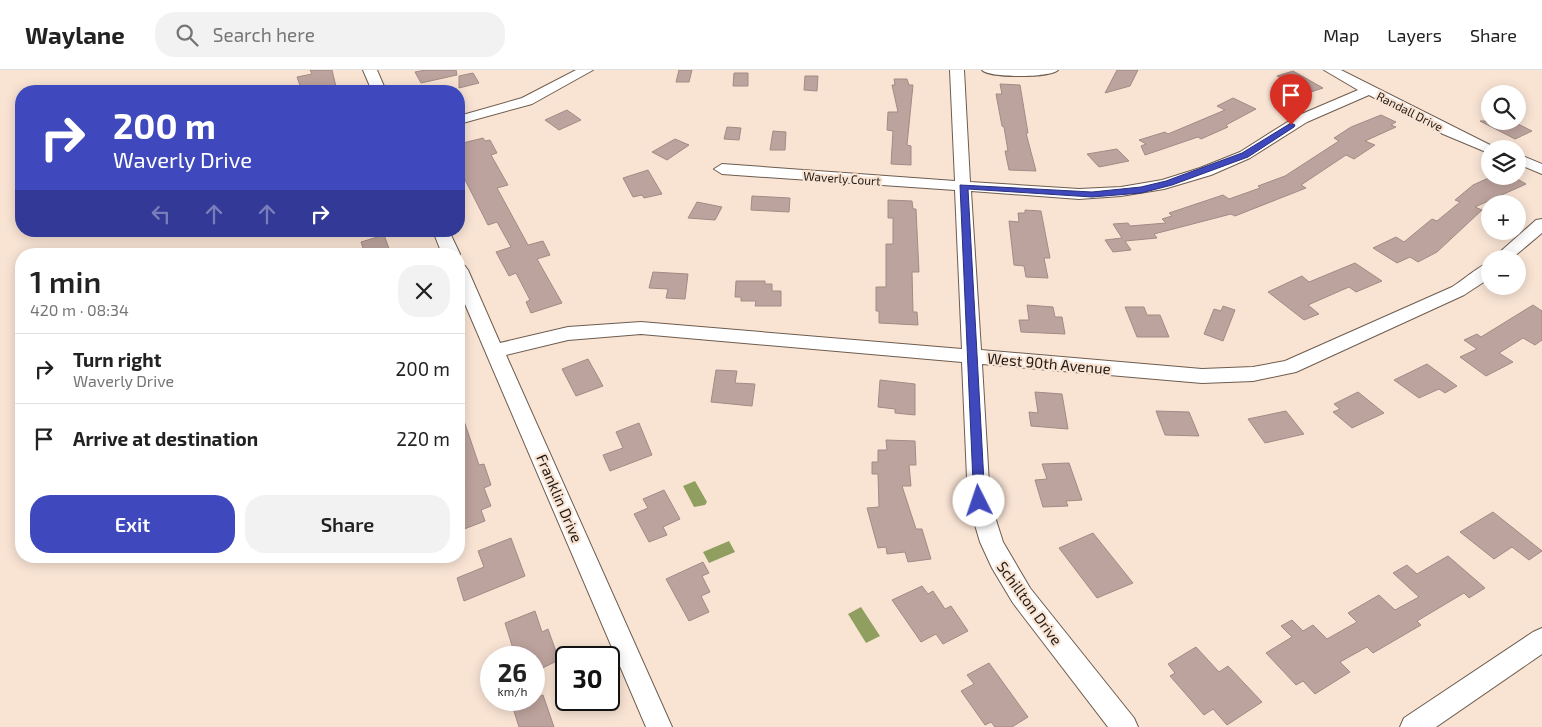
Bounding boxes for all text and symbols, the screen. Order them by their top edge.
search box [155,12,505,57]
text: Waylane [25,20,125,49]
icon: search [173,21,201,49]
text: Search here [213,23,315,46]
text: Map [1323,24,1359,46]
text: Layers [1387,24,1442,46]
text: Share [1470,24,1517,46]
pin [1270,74,1312,125]
icon: arrive [1277,81,1305,109]
map controls [1481,85,1526,295]
button: search [1481,85,1526,130]
street label: Randall Drive [1375,88,1445,134]
text: 200 m [113,104,216,146]
icon: right [30,105,95,170]
button: layers [1481,140,1526,185]
text: Waverly Drive [113,146,252,172]
street label: Waverly Court [803,168,881,188]
button: + [1481,195,1526,240]
icon: left [147,200,175,228]
icon: ahead [200,200,228,228]
icon: ahead [253,200,281,228]
icon: right [306,200,334,228]
button: − [1481,250,1526,295]
text: 1 min [30,263,101,299]
button: close [398,265,450,317]
text: 420 m · 08:34 [30,300,129,319]
text: Turn right [73,348,161,371]
street label: West 90th Avenue [986,349,1112,377]
icon: right [30,355,58,383]
text: 200 m [396,357,450,380]
text: Waverly Drive [73,371,174,390]
icon: arrive [30,425,58,453]
text: Arrive at destination [73,427,258,450]
text: 220 m [396,427,450,450]
street label: Franklin Drive [533,451,587,545]
position arrow [952,474,1004,526]
button: Exit [30,495,235,553]
button: Share [245,495,450,553]
street label: Schillton Drive [994,558,1066,648]
speed limit sign: 30 [555,646,620,711]
text: 26 [498,657,527,687]
text: km/h [498,684,527,698]

